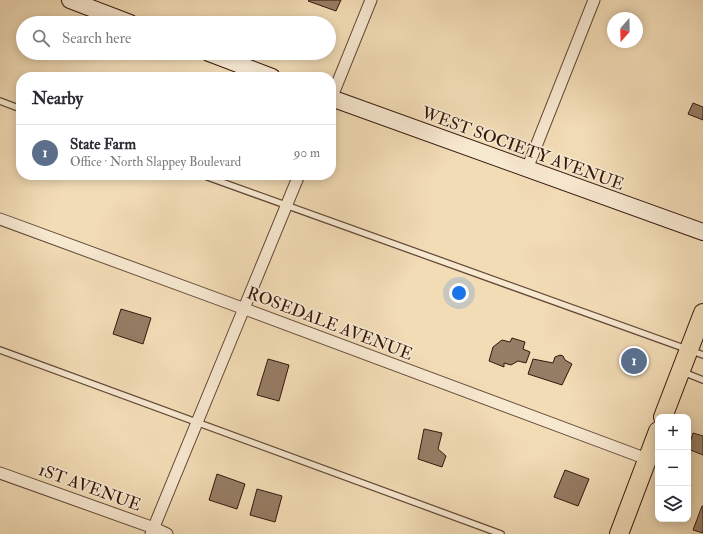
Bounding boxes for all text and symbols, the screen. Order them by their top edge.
north arrow [607,12,643,48]
search box [16,16,336,60]
icon: search [30,27,52,49]
text: Search here [62,29,131,48]
text: Nearby [32,88,83,109]
street label: WEST SOCIETY AVENUE [418,102,627,195]
text: State Farm [70,135,136,154]
text: 1 [43,145,47,161]
text: 90 m [294,145,320,161]
text: Office · North Slappey Boulevard [70,154,241,170]
street label: ROSEDALE AVENUE [244,282,416,365]
your location [449,283,469,303]
pin: 1 [621,346,647,376]
map controls [655,414,691,522]
button: + [655,414,691,450]
button: − [655,450,691,486]
street label: 1ST AVENUE [36,459,144,516]
button: layers [655,486,691,522]

